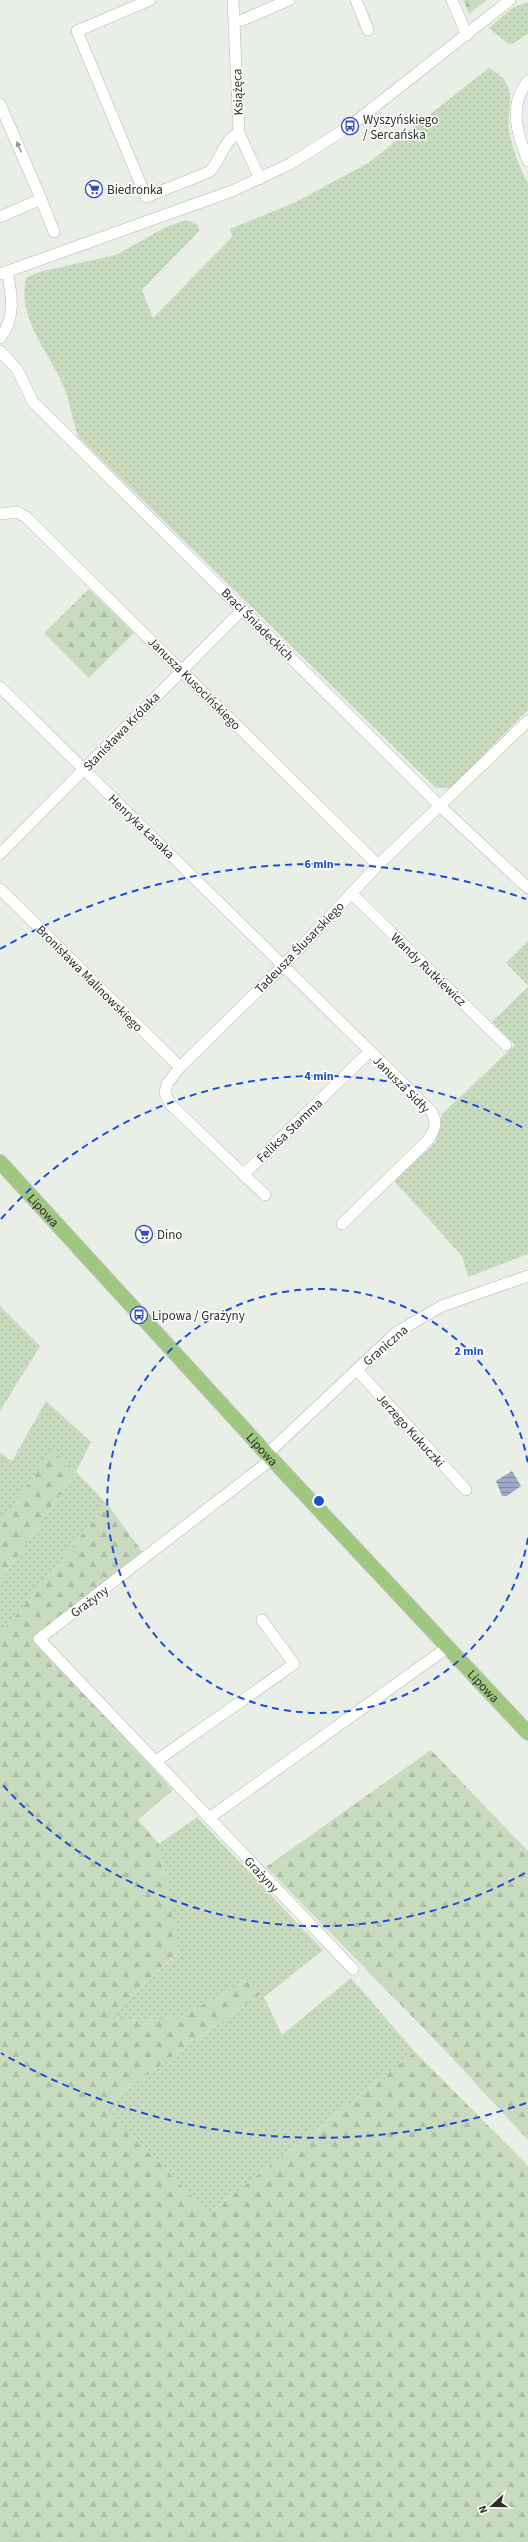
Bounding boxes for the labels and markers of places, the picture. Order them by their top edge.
place label: Wyszyńskiego / Sercańska [363,111,438,144]
bus stop icon: Wyszyńskiego / Sercańska [340,116,360,136]
supermarket icon: Biedronka [84,179,104,199]
place label: Biedronka [107,181,163,199]
supermarket icon: Dino [134,1224,154,1244]
place label: Dino [157,1226,182,1244]
bus stop icon: Lipowa / Grażyny [129,1305,149,1325]
place label: Lipowa / Grażyny [152,1307,245,1325]
centre of rings [312,1494,326,1508]

